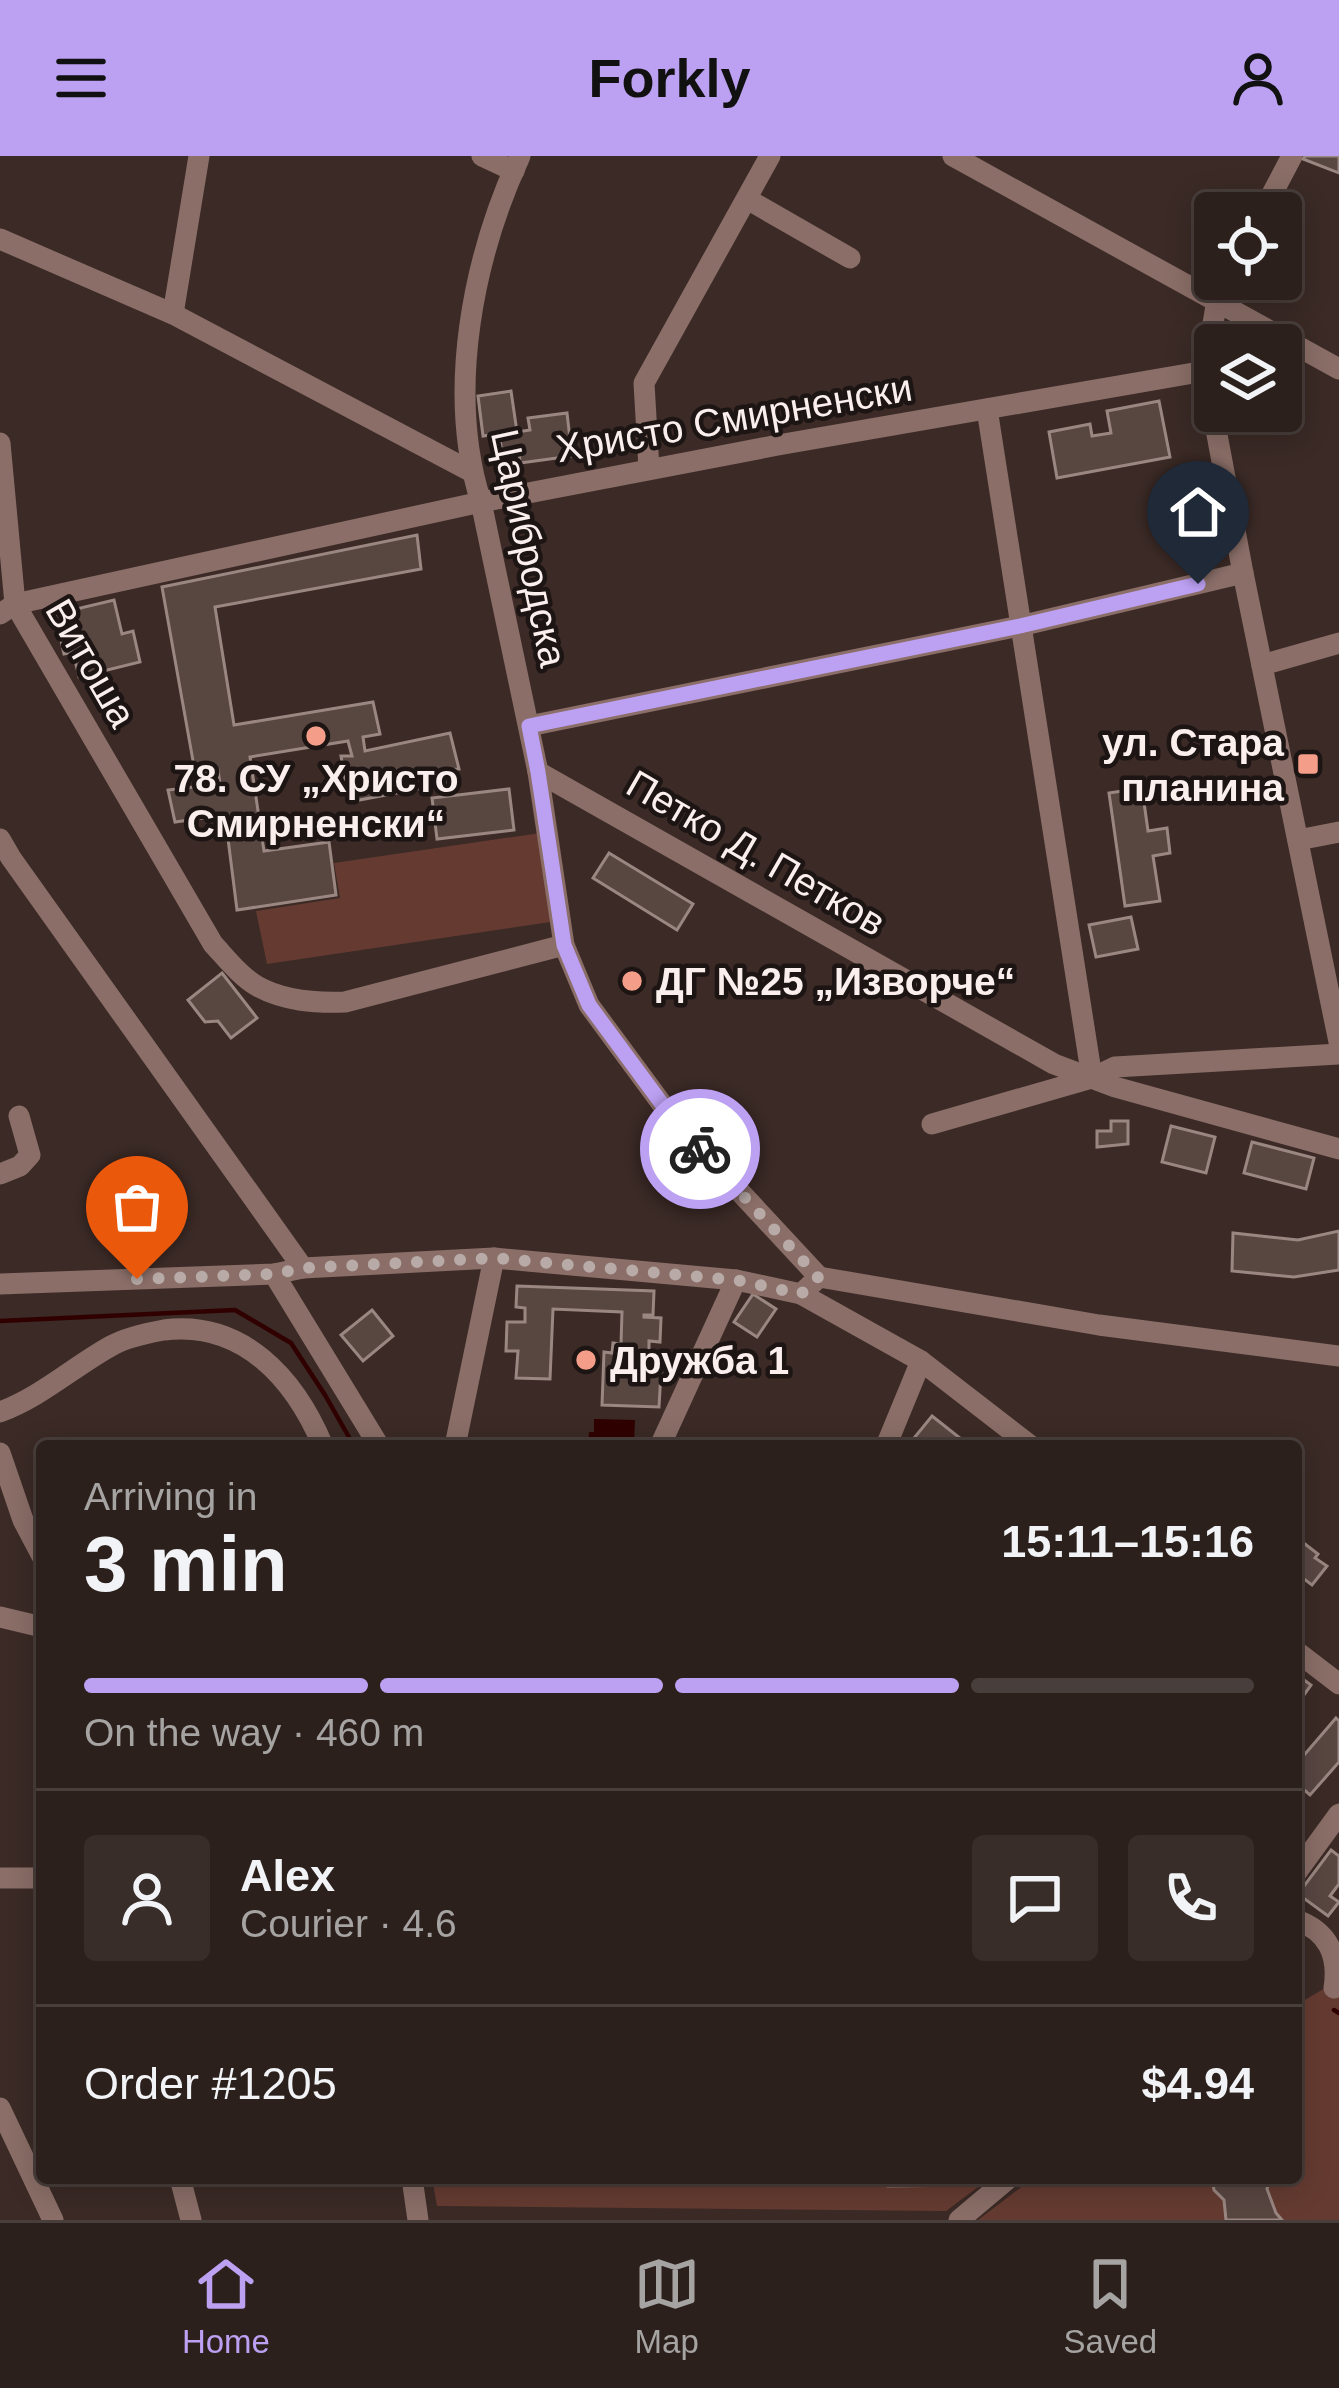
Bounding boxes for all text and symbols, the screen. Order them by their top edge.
icon: menu [48,45,114,111]
icon: person [1225,45,1291,111]
text: Forkly [588,48,751,108]
map controls [1194,192,1302,432]
button: locate [1194,192,1302,300]
button: layers [1194,324,1302,432]
street label: Христо Смирненски [553,366,915,470]
street label: Царибродска [483,425,575,671]
pin [1147,461,1249,584]
icon: home [1165,479,1231,545]
street label: Витоша [37,592,145,735]
place label: ул. Стара планина [1102,721,1284,809]
marker: 78. СУ „Христо Смирненски“ [303,723,329,749]
marker: ул. Стара планина [1295,751,1321,777]
place label: 78. СУ „Христо Смирненски“ [173,757,459,845]
street label: Петко Д. Петков [619,762,893,944]
place label: ДГ №25 „Изворче“ [656,960,1015,1003]
marker: ДГ №25 „Изворче“ [619,968,645,994]
courier [640,1089,760,1209]
icon: bike [667,1116,733,1182]
pin [86,1156,188,1279]
icon: bag [104,1174,170,1240]
place label: Дружба 1 [610,1339,789,1382]
marker: Дружба 1 [573,1347,599,1373]
text: Arriving in [84,1475,257,1518]
text: 15:11–15:16 [1001,1516,1254,1567]
text: 3 min [84,1520,288,1608]
text: On the way · 460 m [84,1711,424,1754]
button: person [84,1835,210,1961]
button: chat [972,1835,1098,1961]
button: phone [1128,1835,1254,1961]
text: Alex [240,1850,335,1901]
text: Courier · 4.6 [240,1902,457,1945]
text: Order #1205 [84,2058,337,2109]
text: $4.94 [1141,2058,1254,2109]
tab: Home [182,2251,270,2361]
tab: Map [634,2251,700,2361]
tab: Saved [1064,2251,1157,2361]

